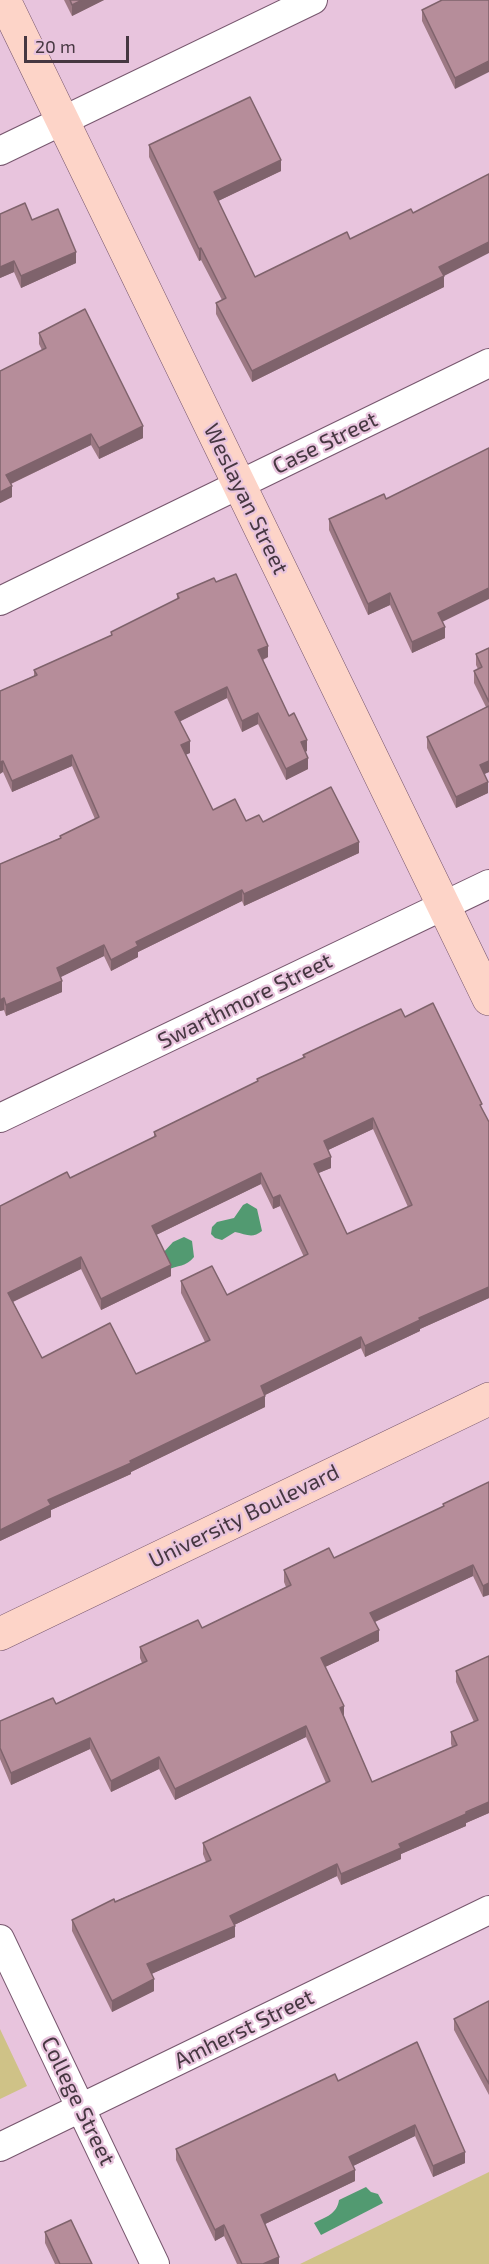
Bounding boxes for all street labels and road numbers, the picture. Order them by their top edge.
street label: Case Street [268,406,382,480]
street label: Weslayan Street [198,419,294,579]
street label: Swarthmore Street [154,947,336,1055]
street label: University Boulevard [145,1458,343,1574]
street label: Amherst Street [170,1984,318,2074]
street label: College Street [35,2032,121,2170]

